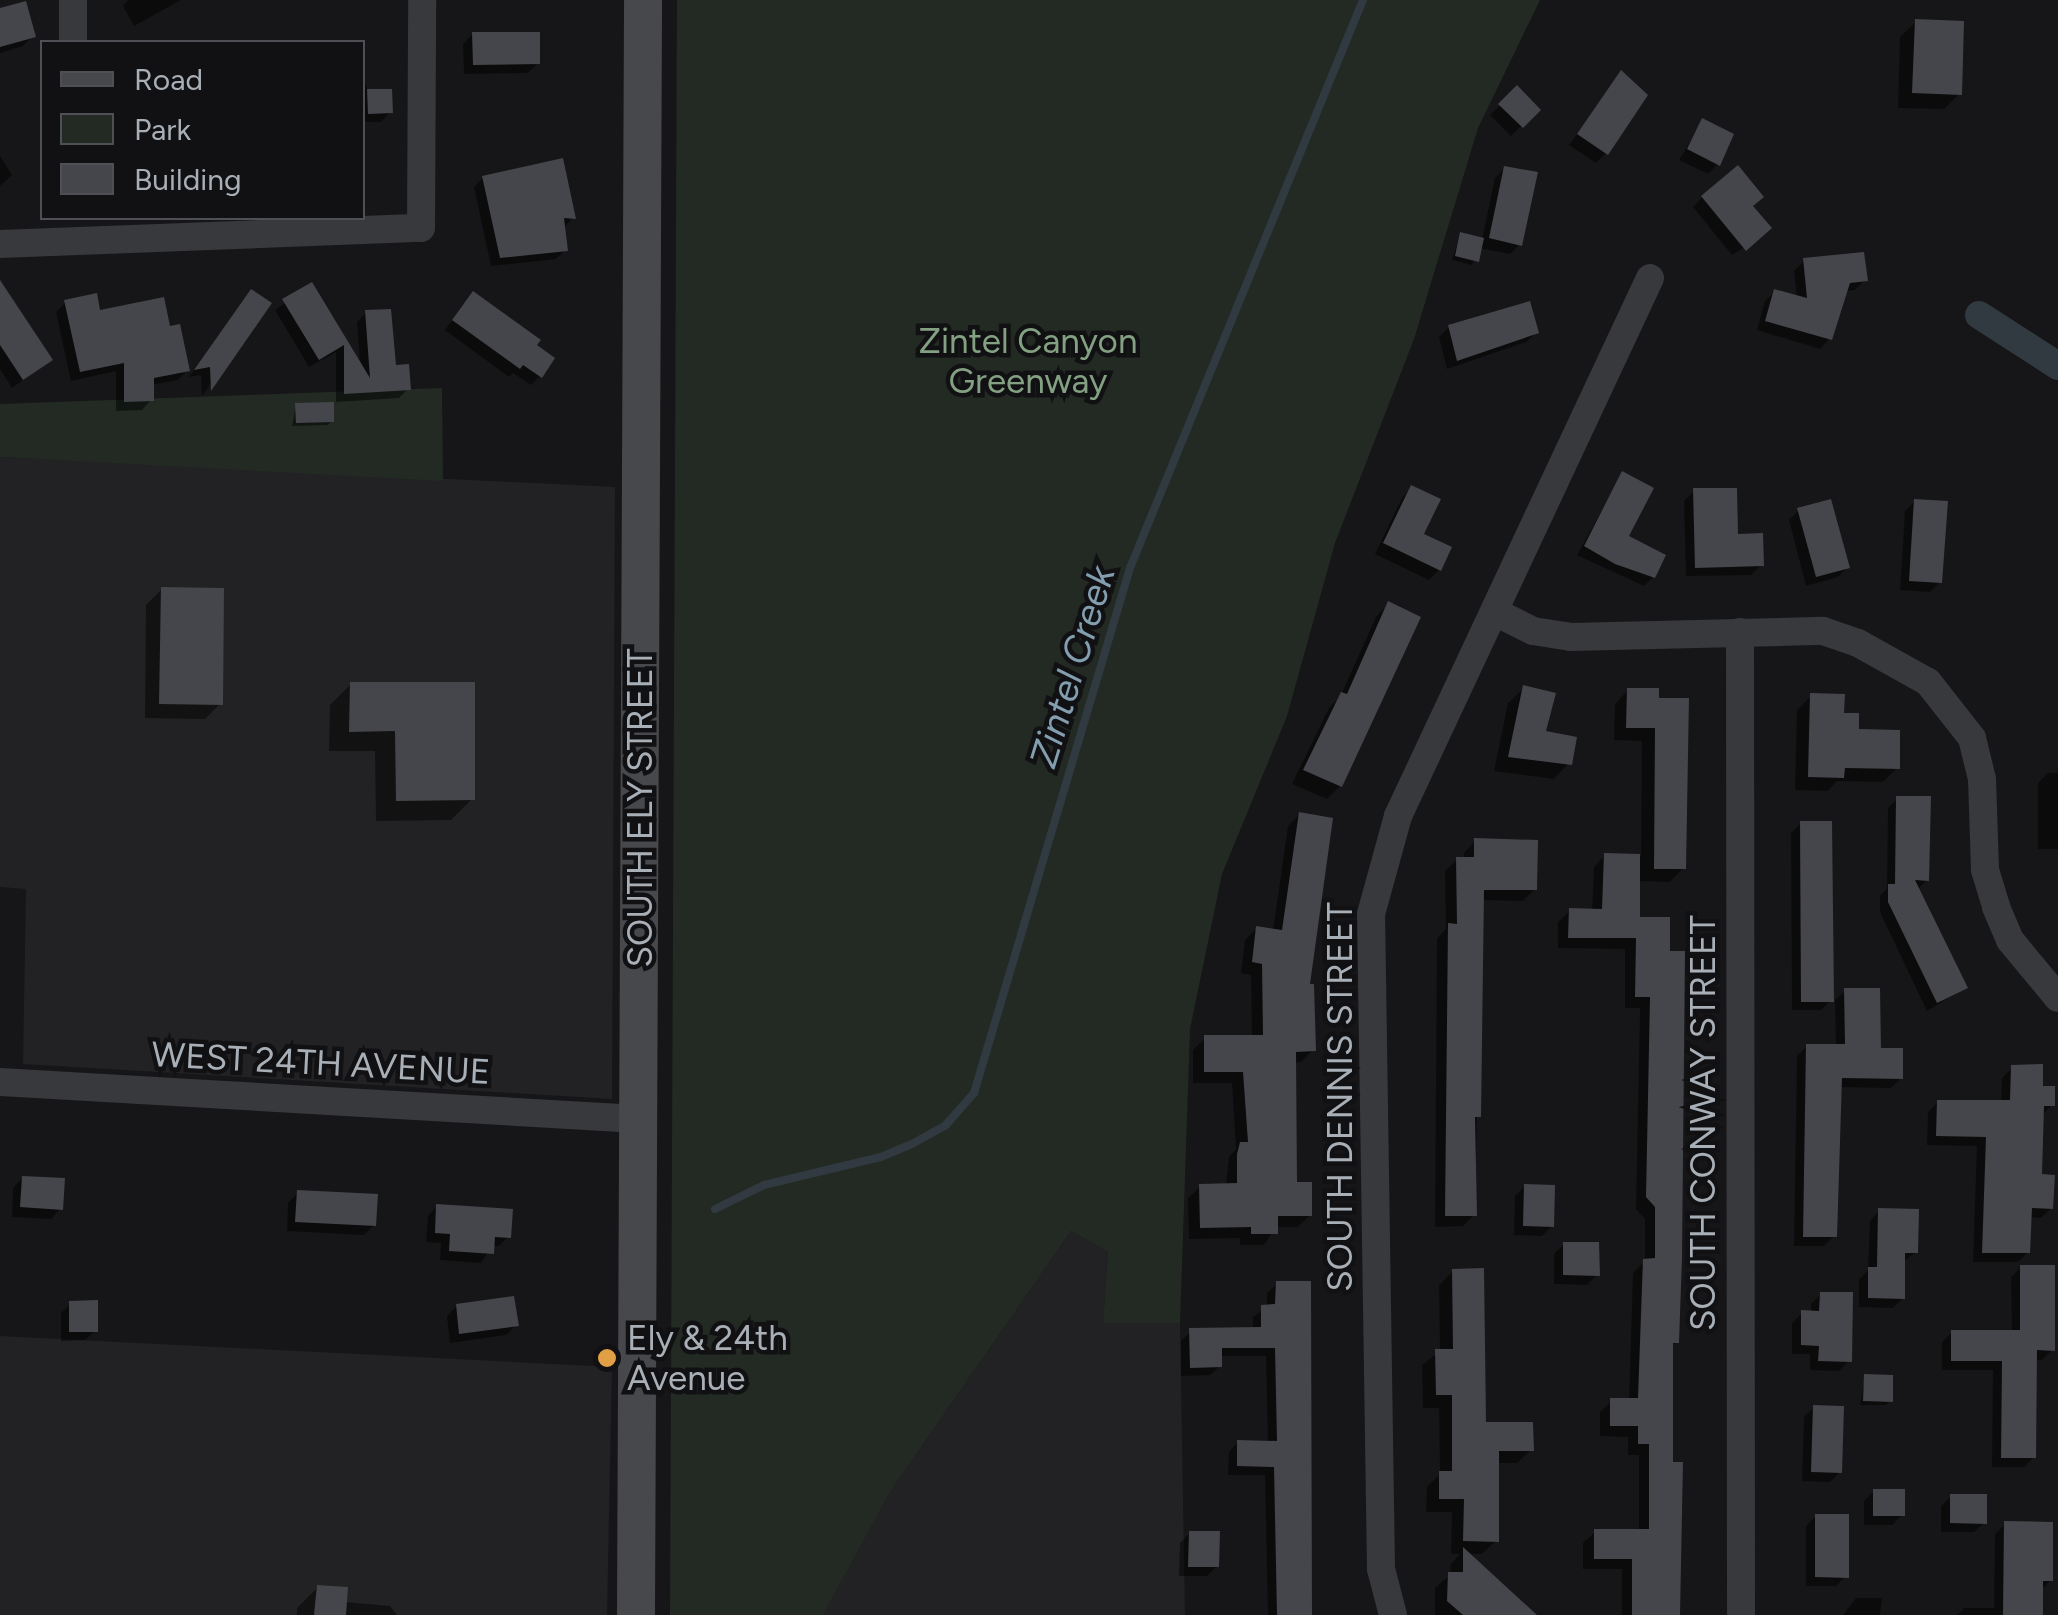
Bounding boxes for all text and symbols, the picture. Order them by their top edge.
legend [40,40,365,220]
text: Road [134,61,203,98]
text: Park [134,111,191,148]
text: Building [134,161,242,198]
park label: Zintel Canyon Greenway [919,320,1137,402]
water label: Zintel Creek [1021,561,1125,773]
street label: SOUTH ELY STREET [619,648,661,968]
street label: SOUTH DENNIS STREET [1319,902,1361,1292]
street label: SOUTH CONWAY STREET [1682,915,1724,1331]
street label: WEST 24TH AVENUE [151,1033,491,1093]
place label: Ely & 24th Avenue [627,1317,788,1399]
marker: Ely & 24th Avenue [596,1347,618,1369]

